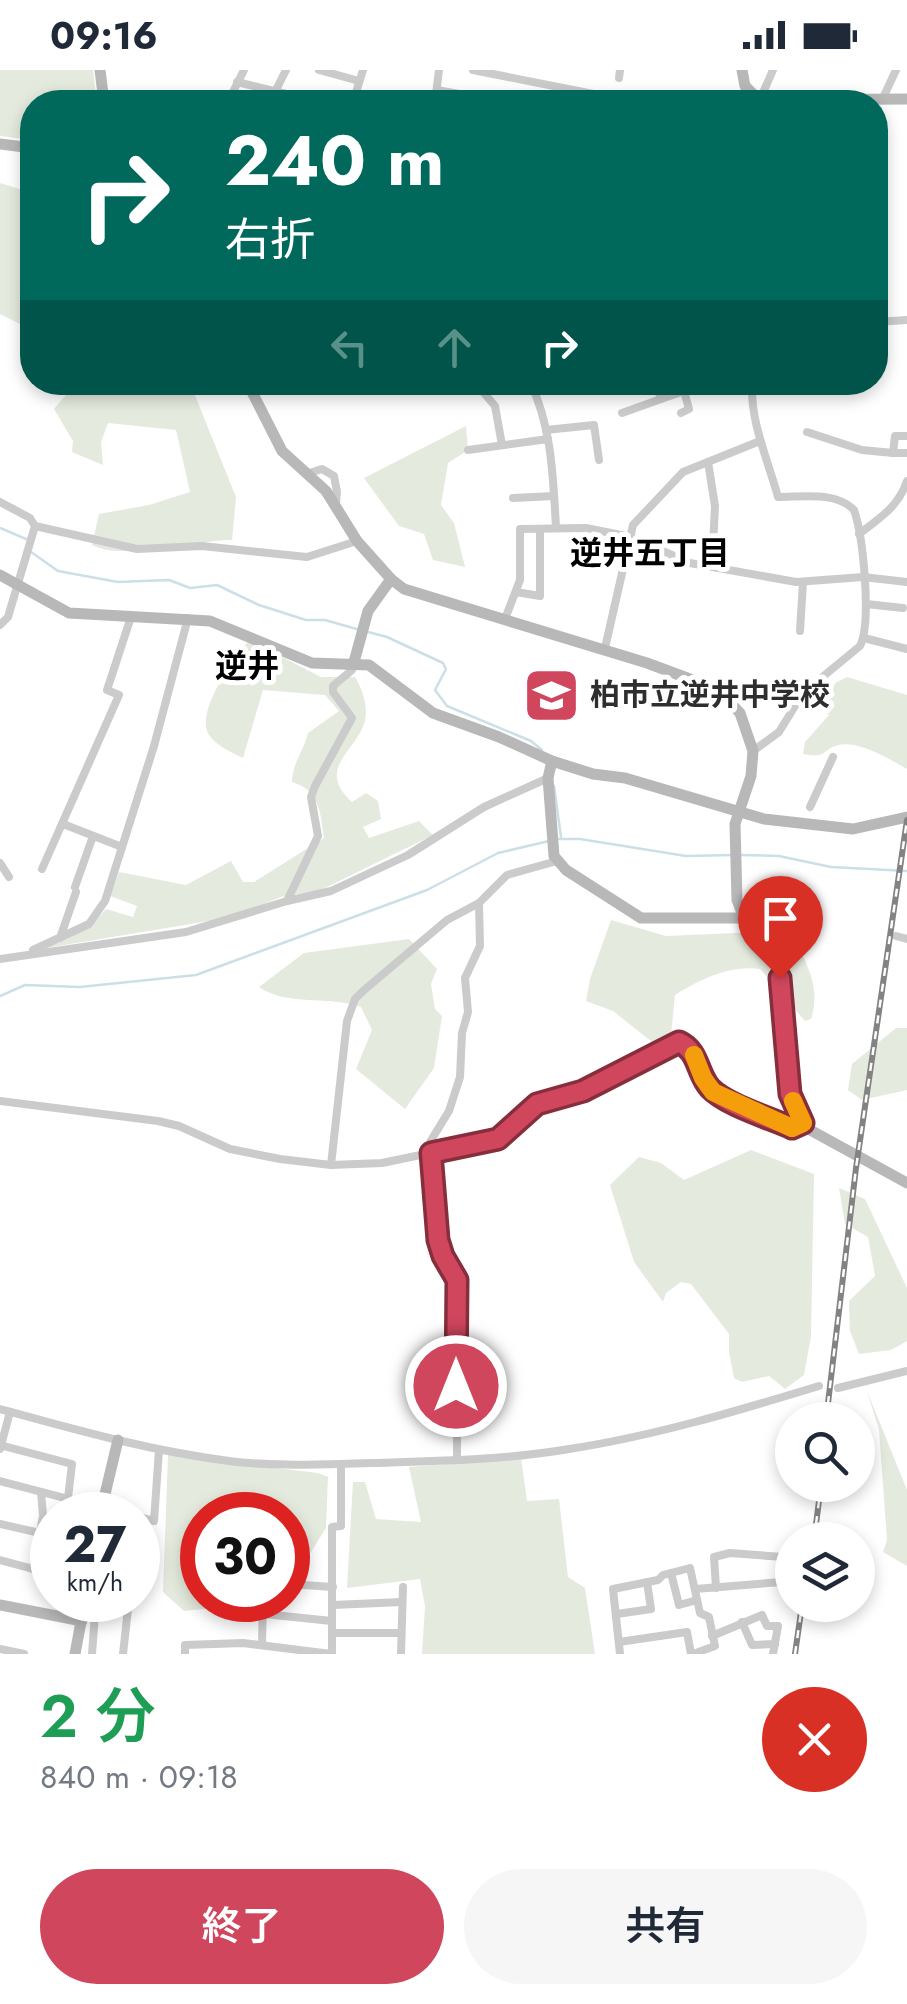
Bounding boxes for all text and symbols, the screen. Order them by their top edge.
text: 09:16 [50,8,158,63]
text: 240 m [225,110,445,211]
icon: right [60,130,190,260]
text: 右折 [225,207,315,272]
icon: left [322,320,377,375]
icon: ahead [427,320,482,375]
icon: right [532,320,587,375]
district label: 逆井五丁目 [570,530,730,576]
district label: 逆井 [215,643,279,689]
school or university icon: 柏市立逆井中学校 [521,665,581,725]
place label: 柏市立逆井中学校 [590,673,830,716]
pin [738,876,823,979]
icon: arrive [753,891,808,946]
position arrow [404,1334,508,1438]
map controls [775,1402,875,1622]
button: search [775,1402,875,1502]
speed limit sign: 30 [180,1492,310,1622]
text: 27 [64,1508,126,1581]
button: layers [775,1522,875,1622]
text: km/h [67,1564,123,1600]
text: 2 分 [40,1673,156,1760]
button: close [762,1687,867,1792]
text: 840 m · 09:18 [40,1754,238,1800]
button: 終了 [40,1869,444,1984]
button: 共有 [464,1869,867,1984]

